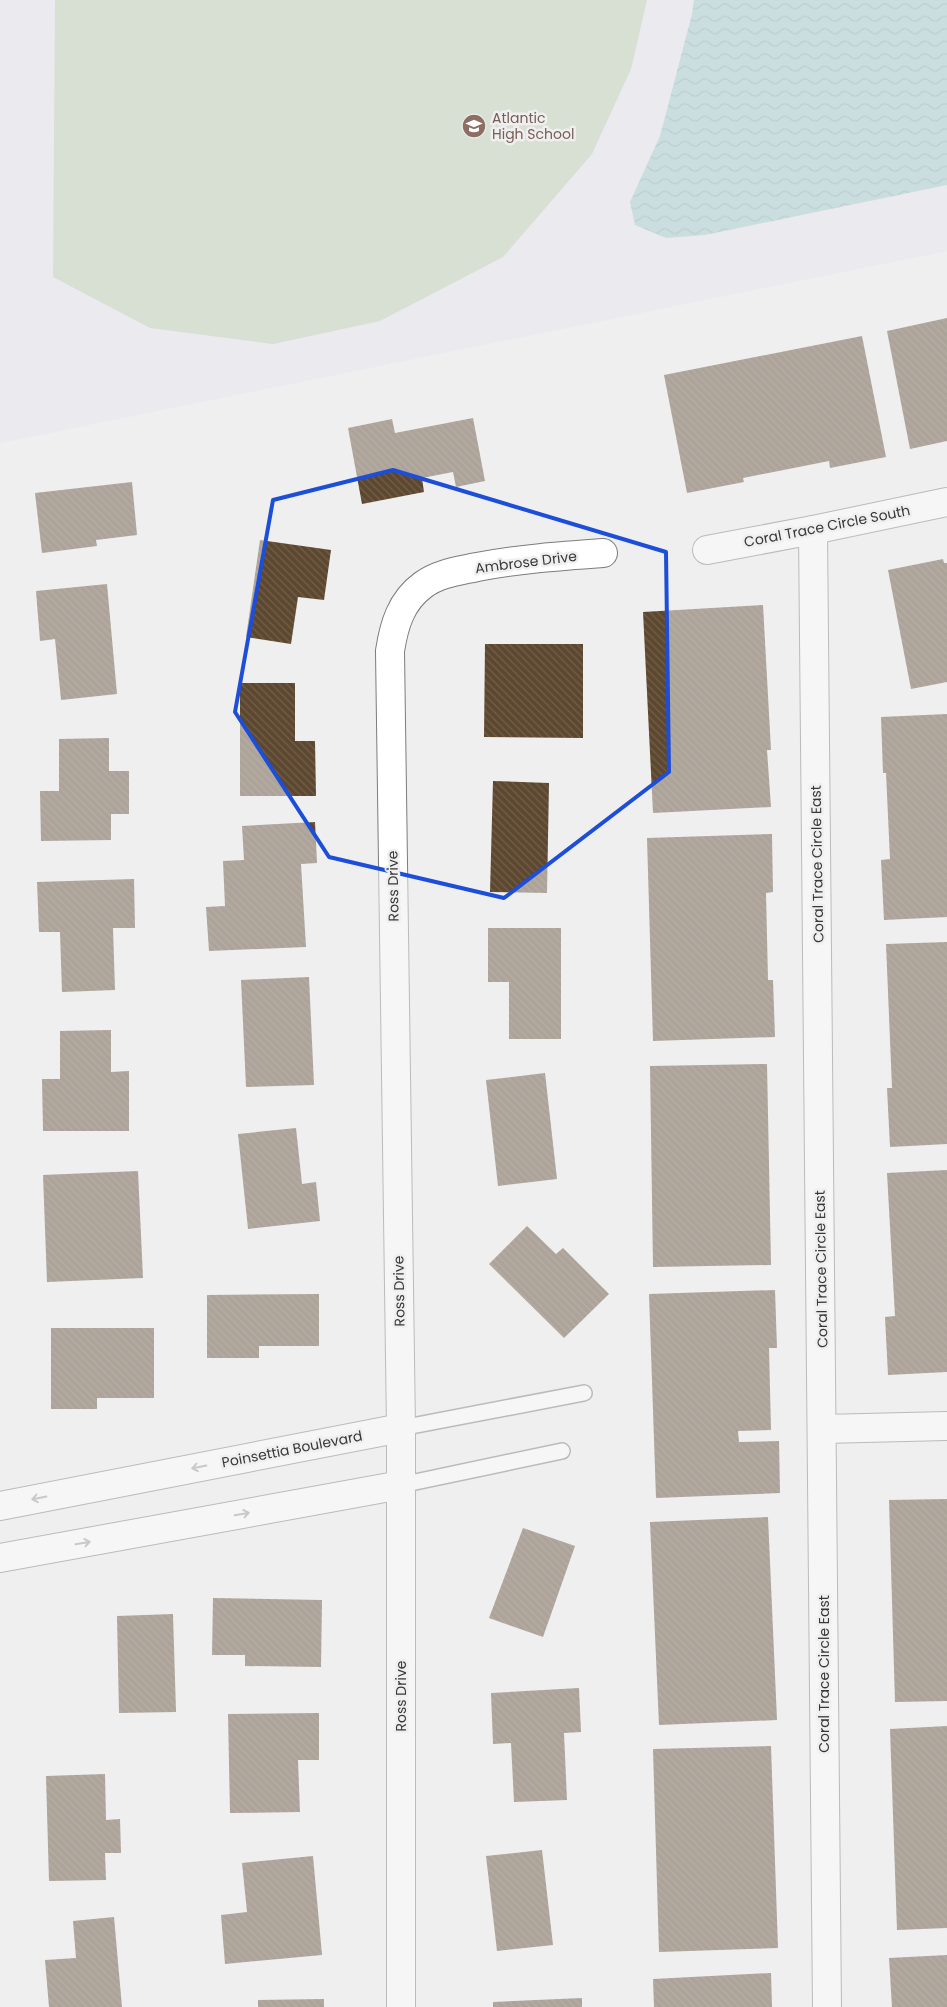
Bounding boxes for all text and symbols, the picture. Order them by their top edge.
place label: Atlantic High School [492,108,574,144]
school or university icon: Atlantic High School [461,113,487,139]
street label: Coral Trace Circle South [742,500,912,552]
street label: Ambrose Drive [474,546,578,578]
street label: Coral Trace Circle East [806,785,828,943]
street label: Ross Drive [382,850,404,922]
street label: Coral Trace Circle East [810,1190,832,1348]
street label: Ross Drive [388,1255,410,1327]
street label: Poinsettia Boulevard [220,1426,364,1472]
one-way arrow [191,1463,207,1473]
one-way arrow [32,1494,48,1503]
one-way arrow [234,1509,250,1518]
one-way arrow [74,1538,90,1548]
street label: Coral Trace Circle East [814,1595,834,1753]
street label: Ross Drive [391,1660,411,1731]

